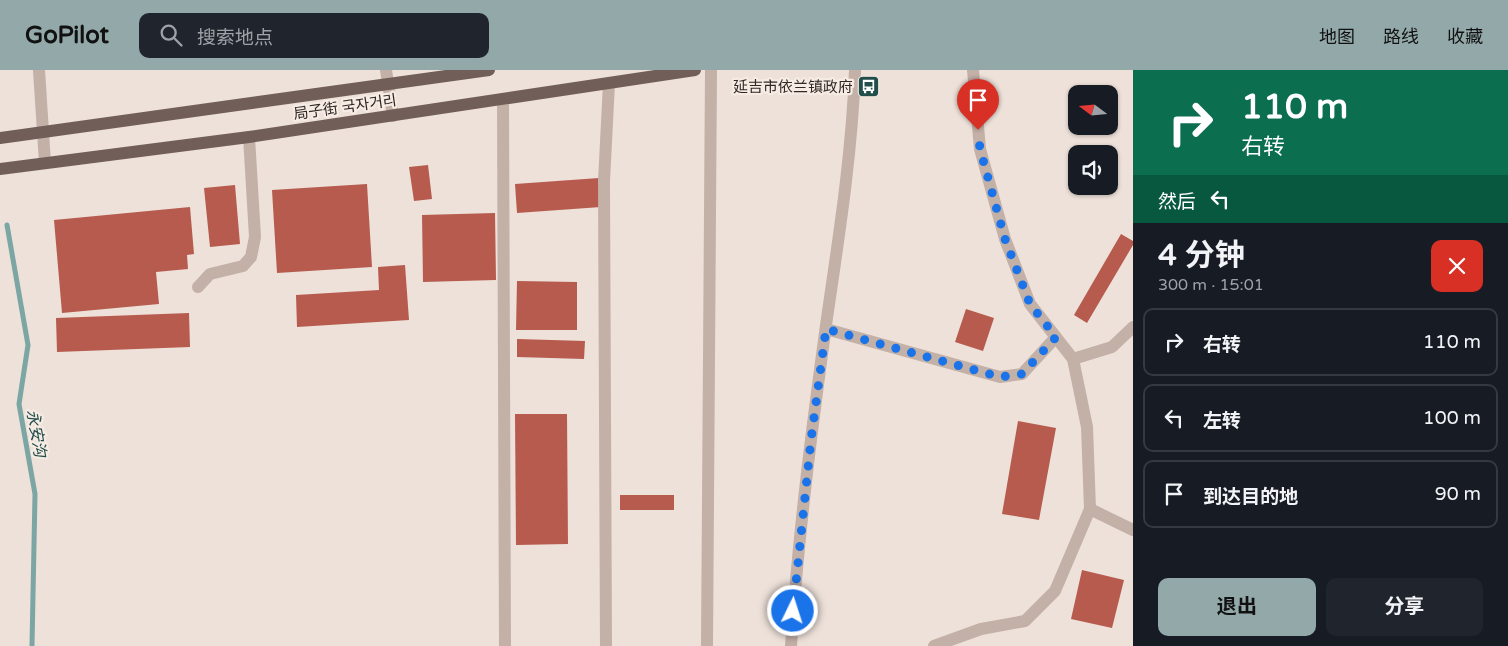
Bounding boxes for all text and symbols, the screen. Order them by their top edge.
search box [139,13,489,58]
text: GoPilot [25,21,109,50]
icon: search [157,21,185,49]
text: 地图 [1319,26,1355,48]
text: 路线 [1383,26,1419,48]
text: 收藏 [1447,26,1483,48]
text: 搜索地点 [197,27,273,49]
bus stop icon: 延吉市依兰镇政府 [857,75,881,99]
place label: 延吉市依兰镇政府 [733,78,853,96]
pin [957,79,999,130]
north arrow [1068,85,1118,135]
map controls [1068,85,1118,195]
icon: arrive [964,86,992,114]
text: 110 m [1241,86,1348,128]
icon: right [1158,90,1223,155]
street label: 局子街 국자거리 [292,91,398,123]
text: 右转 [1241,134,1285,160]
button: sound [1068,145,1118,195]
icon: left [1206,185,1234,213]
text: 然后 [1158,191,1196,213]
text: 4 分钟 [1158,237,1245,274]
button: close [1431,240,1483,292]
text: 300 m · 15:01 [1158,275,1264,295]
icon: right [1160,328,1188,356]
text: 110 m [1423,331,1481,353]
text: 右转 [1203,334,1241,356]
icon: left [1160,404,1188,432]
text: 100 m [1423,407,1481,429]
water label: 永安沟 [22,408,50,461]
text: 左转 [1203,410,1241,432]
icon: arrive [1160,480,1188,508]
text: 90 m [1435,483,1481,505]
text: 到达目的地 [1203,486,1298,508]
button: 退出 [1158,578,1316,636]
button: 分享 [1326,578,1483,636]
position arrow [766,584,818,636]

